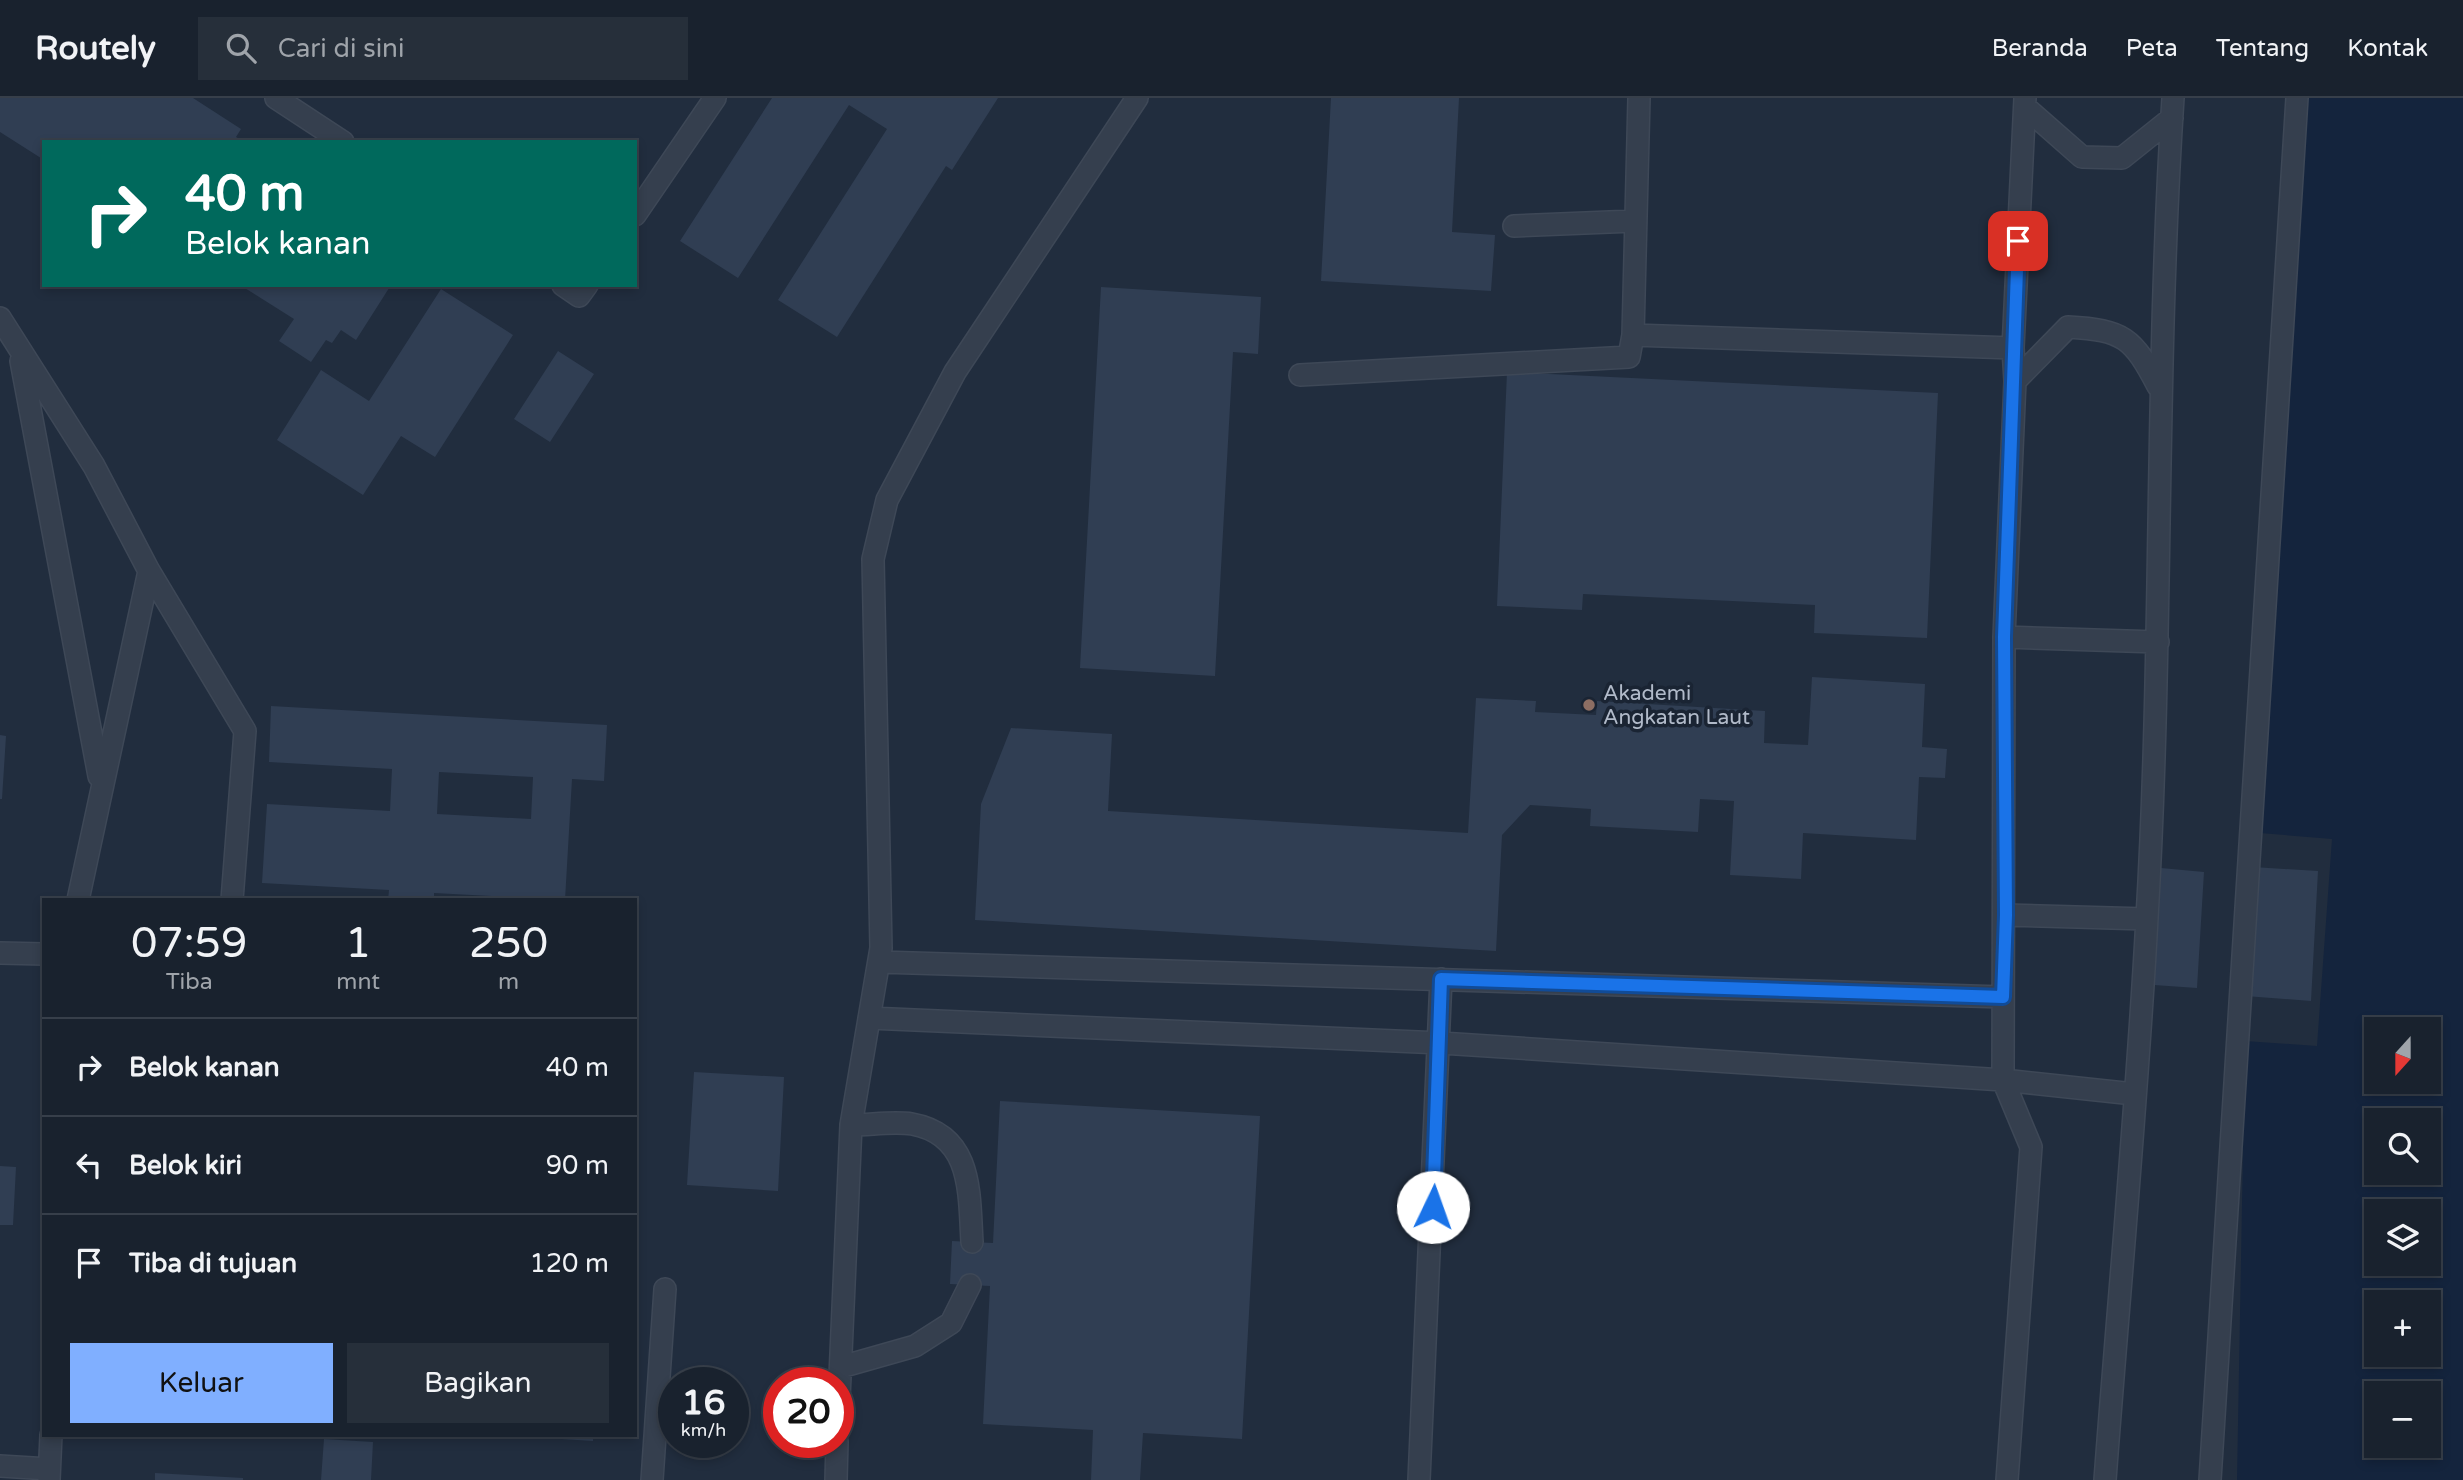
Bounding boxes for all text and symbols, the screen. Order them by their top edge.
search box [198,17,688,80]
text: Routely [35,29,156,68]
icon: search [222,29,260,67]
text: Cari di sini [278,33,404,64]
text: Beranda [1992,34,2088,63]
text: Peta [2126,34,2178,63]
text: Tentang [2216,34,2309,63]
text: Kontak [2347,34,2428,63]
text: 40 m [185,165,304,224]
icon: right [70,168,161,259]
pin [1988,211,2048,271]
icon: arrive [1999,222,2037,260]
text: Belok kanan [185,225,370,263]
place label: Akademi Angkatan Laut [1603,681,1750,730]
marker: Akademi Angkatan Laut [1581,697,1597,713]
text: 07:59 [131,918,247,969]
text: 1 [345,918,371,969]
text: 250 [469,918,548,969]
text: Tiba [166,968,213,996]
text: mnt [336,968,380,996]
text: m [498,968,519,996]
north arrow [2364,1017,2441,1094]
map controls [2364,1017,2441,1458]
icon: right [70,1048,108,1086]
text: Belok kanan [129,1052,280,1083]
text: 40 m [546,1052,609,1083]
button: search [2364,1108,2441,1185]
icon: left [70,1146,108,1184]
text: Belok kiri [129,1150,242,1181]
text: 90 m [546,1150,609,1181]
position arrow [1396,1170,1470,1244]
button: layers [2364,1199,2441,1276]
icon: arrive [70,1244,108,1282]
text: Tiba di tujuan [129,1248,297,1279]
text: 120 m [529,1248,609,1279]
button: + [2364,1290,2441,1367]
button: Keluar [70,1343,333,1423]
button: Bagikan [347,1343,609,1423]
speed limit sign: 20 [763,1367,854,1458]
button: − [2364,1381,2441,1458]
text: 16 [682,1382,725,1424]
text: km/h [681,1419,726,1441]

